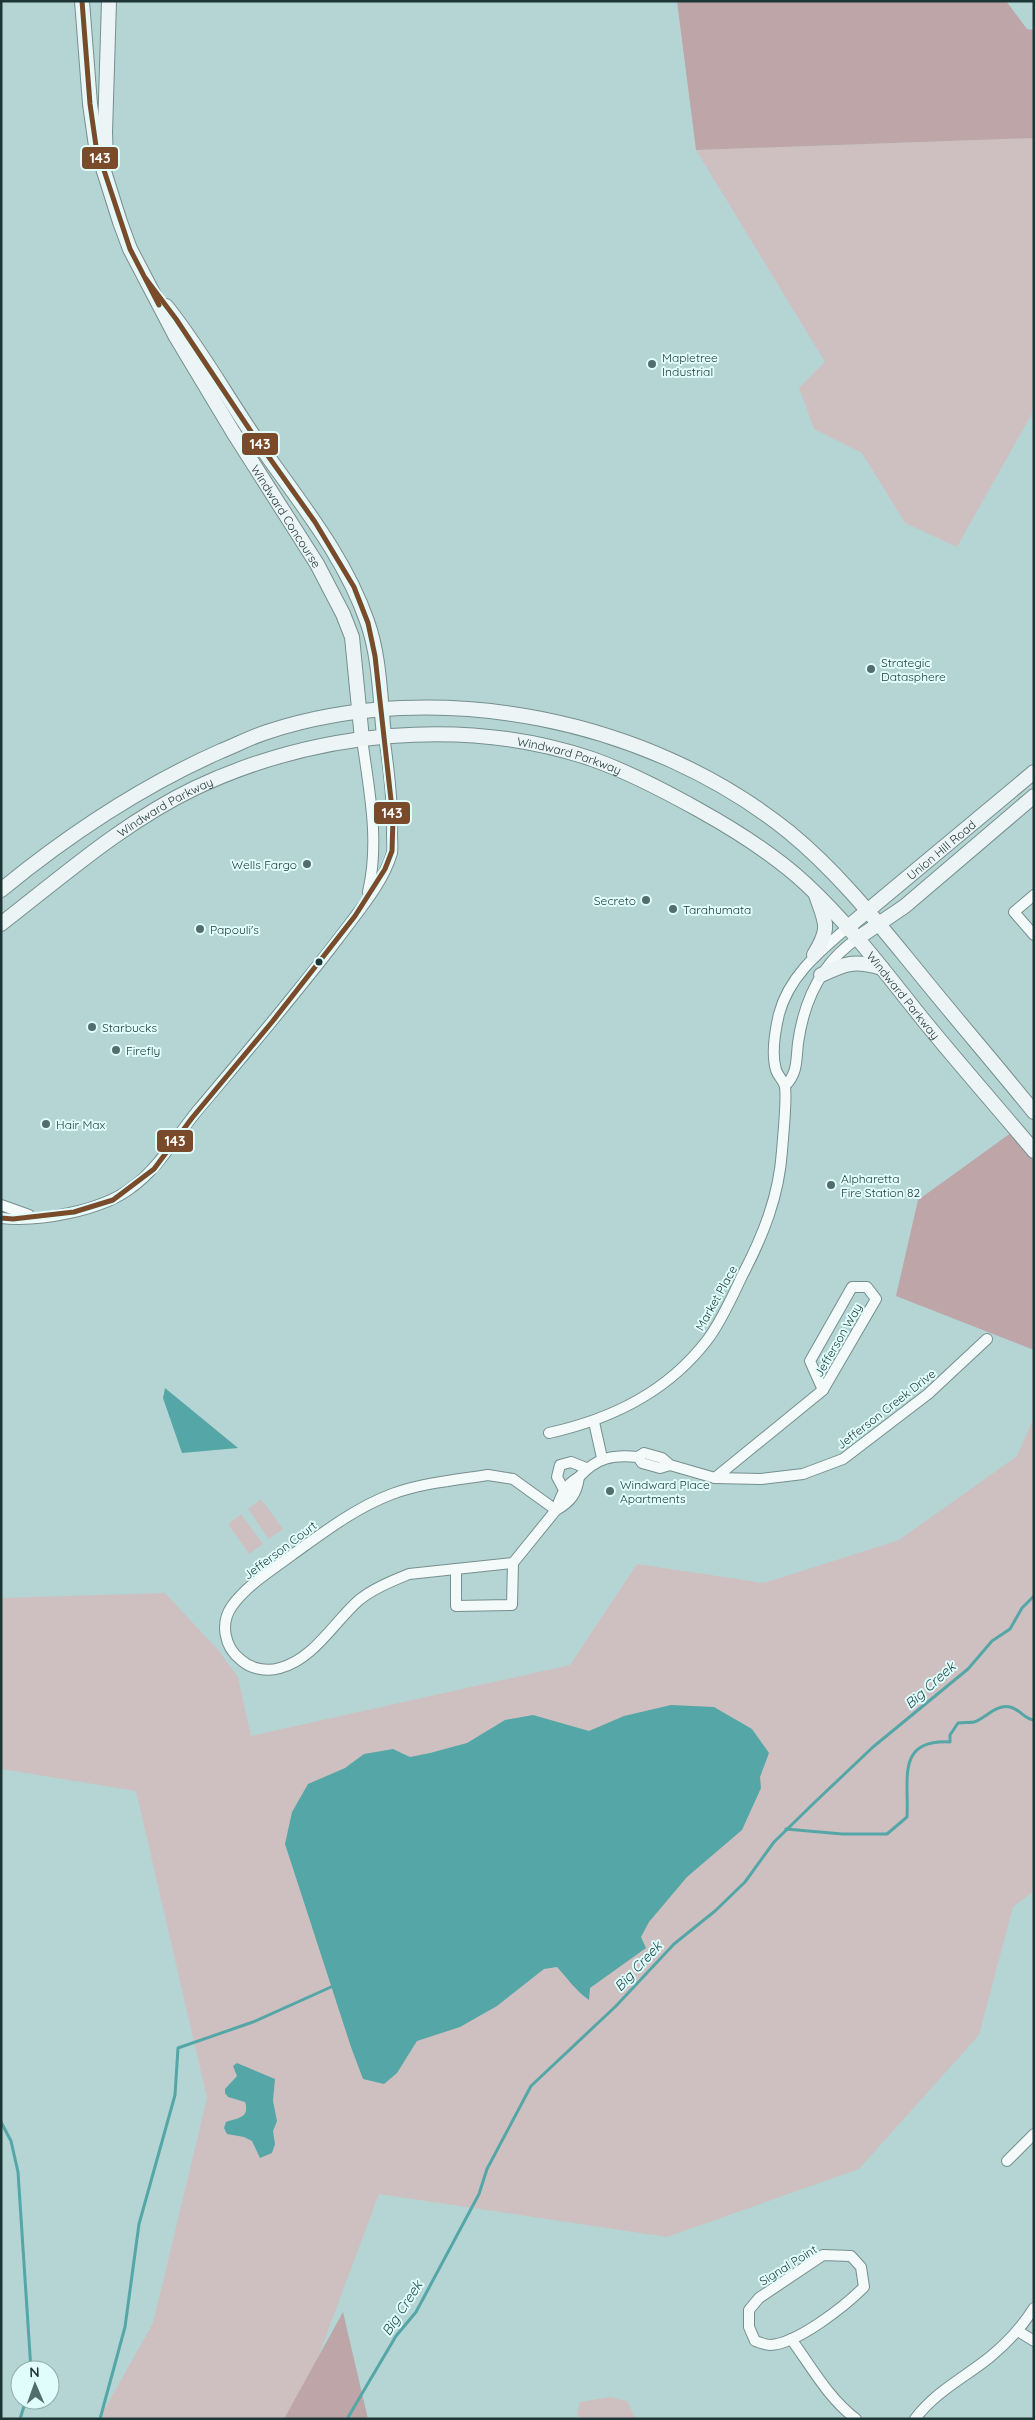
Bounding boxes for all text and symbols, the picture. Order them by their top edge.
line badge: 143 [81,146,119,170]
text: 143 [89,149,111,167]
place label: Mapletree Industrial [662,350,718,379]
marker: Mapletree Industrial [646,358,658,370]
line badge: 143 [241,432,279,456]
text: 143 [249,435,271,453]
street label: Windward Concourse [248,462,325,571]
place label: Strategic Datasphere [881,655,946,684]
marker: Strategic Datasphere [865,663,877,675]
street label: Windward Parkway [516,733,624,777]
street label: Windward Parkway [114,773,215,840]
line badge: 143 [373,801,411,825]
text: 143 [381,804,403,822]
street label: Union Hill Road [903,816,979,883]
place label: Wells Fargo [232,857,297,872]
marker: Wells Fargo [301,858,313,870]
place label: Secreto [594,893,636,908]
marker: Secreto [640,894,652,906]
place label: Tarahumata [683,902,751,917]
marker: Tarahumata [667,903,679,915]
place label: Papouli's [210,922,259,937]
marker: Papouli's [194,923,206,935]
street label: Windward Parkway [864,948,943,1042]
unlabelled marker [314,957,324,967]
place label: Starbucks [102,1020,157,1035]
marker: Starbucks [86,1021,98,1033]
place label: Firefly [126,1043,160,1058]
marker: Firefly [110,1044,122,1056]
place label: Hair Max [56,1117,106,1132]
marker: Hair Max [40,1118,52,1130]
line badge: 143 [156,1129,194,1153]
text: 143 [164,1132,186,1150]
place label: Alpharetta Fire Station 82 [841,1171,920,1200]
marker: Alpharetta Fire Station 82 [825,1179,837,1191]
street label: Market Place [692,1263,740,1333]
street label: Jefferson Way [811,1301,865,1379]
street label: Jefferson Creek Drive [834,1366,939,1452]
place label: Windward Place Apartments [620,1477,710,1506]
marker: Windward Place Apartments [604,1485,616,1497]
street label: Jefferson Court [241,1518,319,1582]
water label: Big Creek [901,1656,960,1712]
water label: Big Creek [610,1936,667,1995]
street label: Signal Point [757,2241,819,2289]
water label: Big Creek [378,2276,427,2339]
north arrow [10,2360,60,2410]
text: N [29,2363,40,2381]

